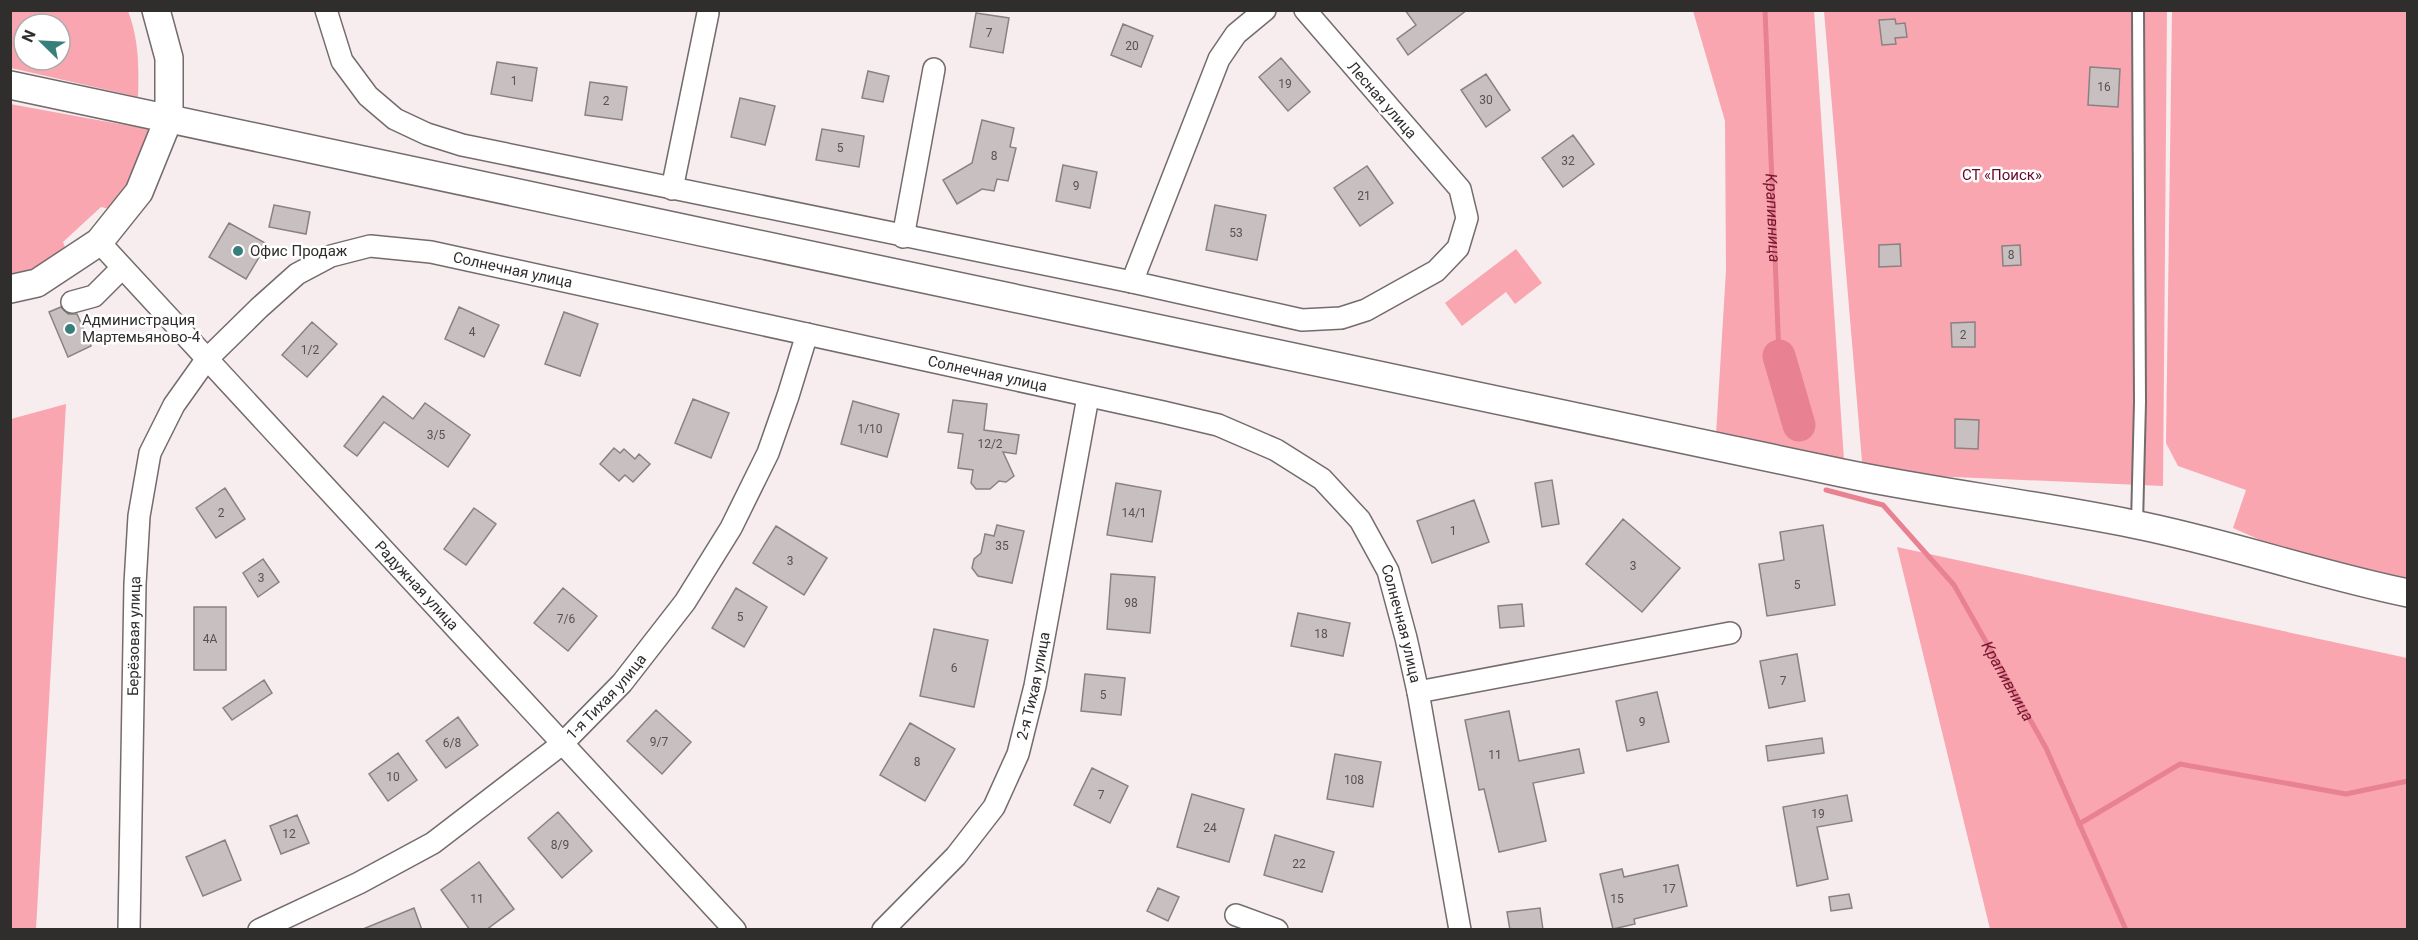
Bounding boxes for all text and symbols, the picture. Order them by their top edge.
north arrow [12,12,72,72]
house number: 7 [986,26,993,40]
text: N [18,27,40,45]
house number: 20 [1125,39,1139,53]
street label: Лесная улица [1344,58,1420,142]
house number: 1 [511,74,517,88]
house number: 19 [1278,77,1292,91]
house number: 16 [2097,80,2111,94]
house number: 30 [1479,93,1493,107]
house number: 2 [603,94,610,108]
house number: 5 [837,141,844,155]
house number: 8 [991,149,998,163]
house number: 32 [1561,154,1575,168]
park label: СТ «Поиск» [1962,166,2042,184]
water label: Крапивница [1762,173,1784,263]
house number: 9 [1073,179,1079,193]
house number: 21 [1357,189,1371,203]
house number: 53 [1229,226,1243,240]
place label: Офис Продаж [250,242,348,260]
marker: Офис Продаж [231,244,245,258]
street label: Солнечная улица [451,248,574,292]
house number: 8 [2008,248,2015,262]
place label: Администрация Мартемьяново-4 [82,311,201,346]
marker: Администрация Мартемьяново-4 [63,322,77,336]
house number: 4 [469,325,476,339]
house number: 2 [1960,328,1967,342]
house number: 1/2 [301,343,319,357]
street label: Солнечная улица [926,352,1049,395]
house number: 1/10 [857,422,883,436]
house number: 3/5 [427,428,445,442]
house number: 12/2 [977,437,1003,451]
house number: 2 [218,506,225,520]
house number: 14/1 [1121,506,1147,520]
house number: 1 [1450,524,1456,538]
street label: Радужная улица [371,537,462,634]
house number: 35 [995,539,1009,553]
house number: 3 [787,554,793,568]
house number: 3 [1630,559,1636,573]
street label: Солнечная улица [1377,561,1425,685]
house number: 3 [258,571,264,585]
street label: Берёзовая улица [124,576,144,696]
house number: 5 [1794,578,1801,592]
house number: 98 [1124,596,1138,610]
house number: 5 [737,610,744,624]
house number: 7/6 [557,612,575,626]
house number: 18 [1314,627,1328,641]
street label: 2-я Тихая улица [1013,631,1054,742]
house number: 4А [203,632,217,646]
water label: Крапивница [1977,638,2038,725]
street label: 1-я Тихая улица [562,651,650,743]
house number: 6 [951,661,958,675]
house number: 7 [1780,674,1787,688]
house number: 5 [1100,688,1107,702]
house number: 9 [1639,715,1645,729]
house number: 9/7 [650,735,668,749]
house number: 6/8 [443,736,461,750]
house number: 11 [1488,748,1502,762]
house number: 8 [914,755,921,769]
house number: 10 [386,770,400,784]
house number: 108 [1344,773,1364,787]
house number: 7 [1098,788,1105,802]
house number: 19 [1811,807,1825,821]
house number: 24 [1203,821,1217,835]
house number: 12 [282,827,296,841]
house number: 8/9 [551,838,569,852]
house number: 22 [1292,857,1306,871]
house number: 17 [1662,882,1676,896]
house number: 11 [470,892,484,906]
house number: 15 [1610,892,1624,906]

